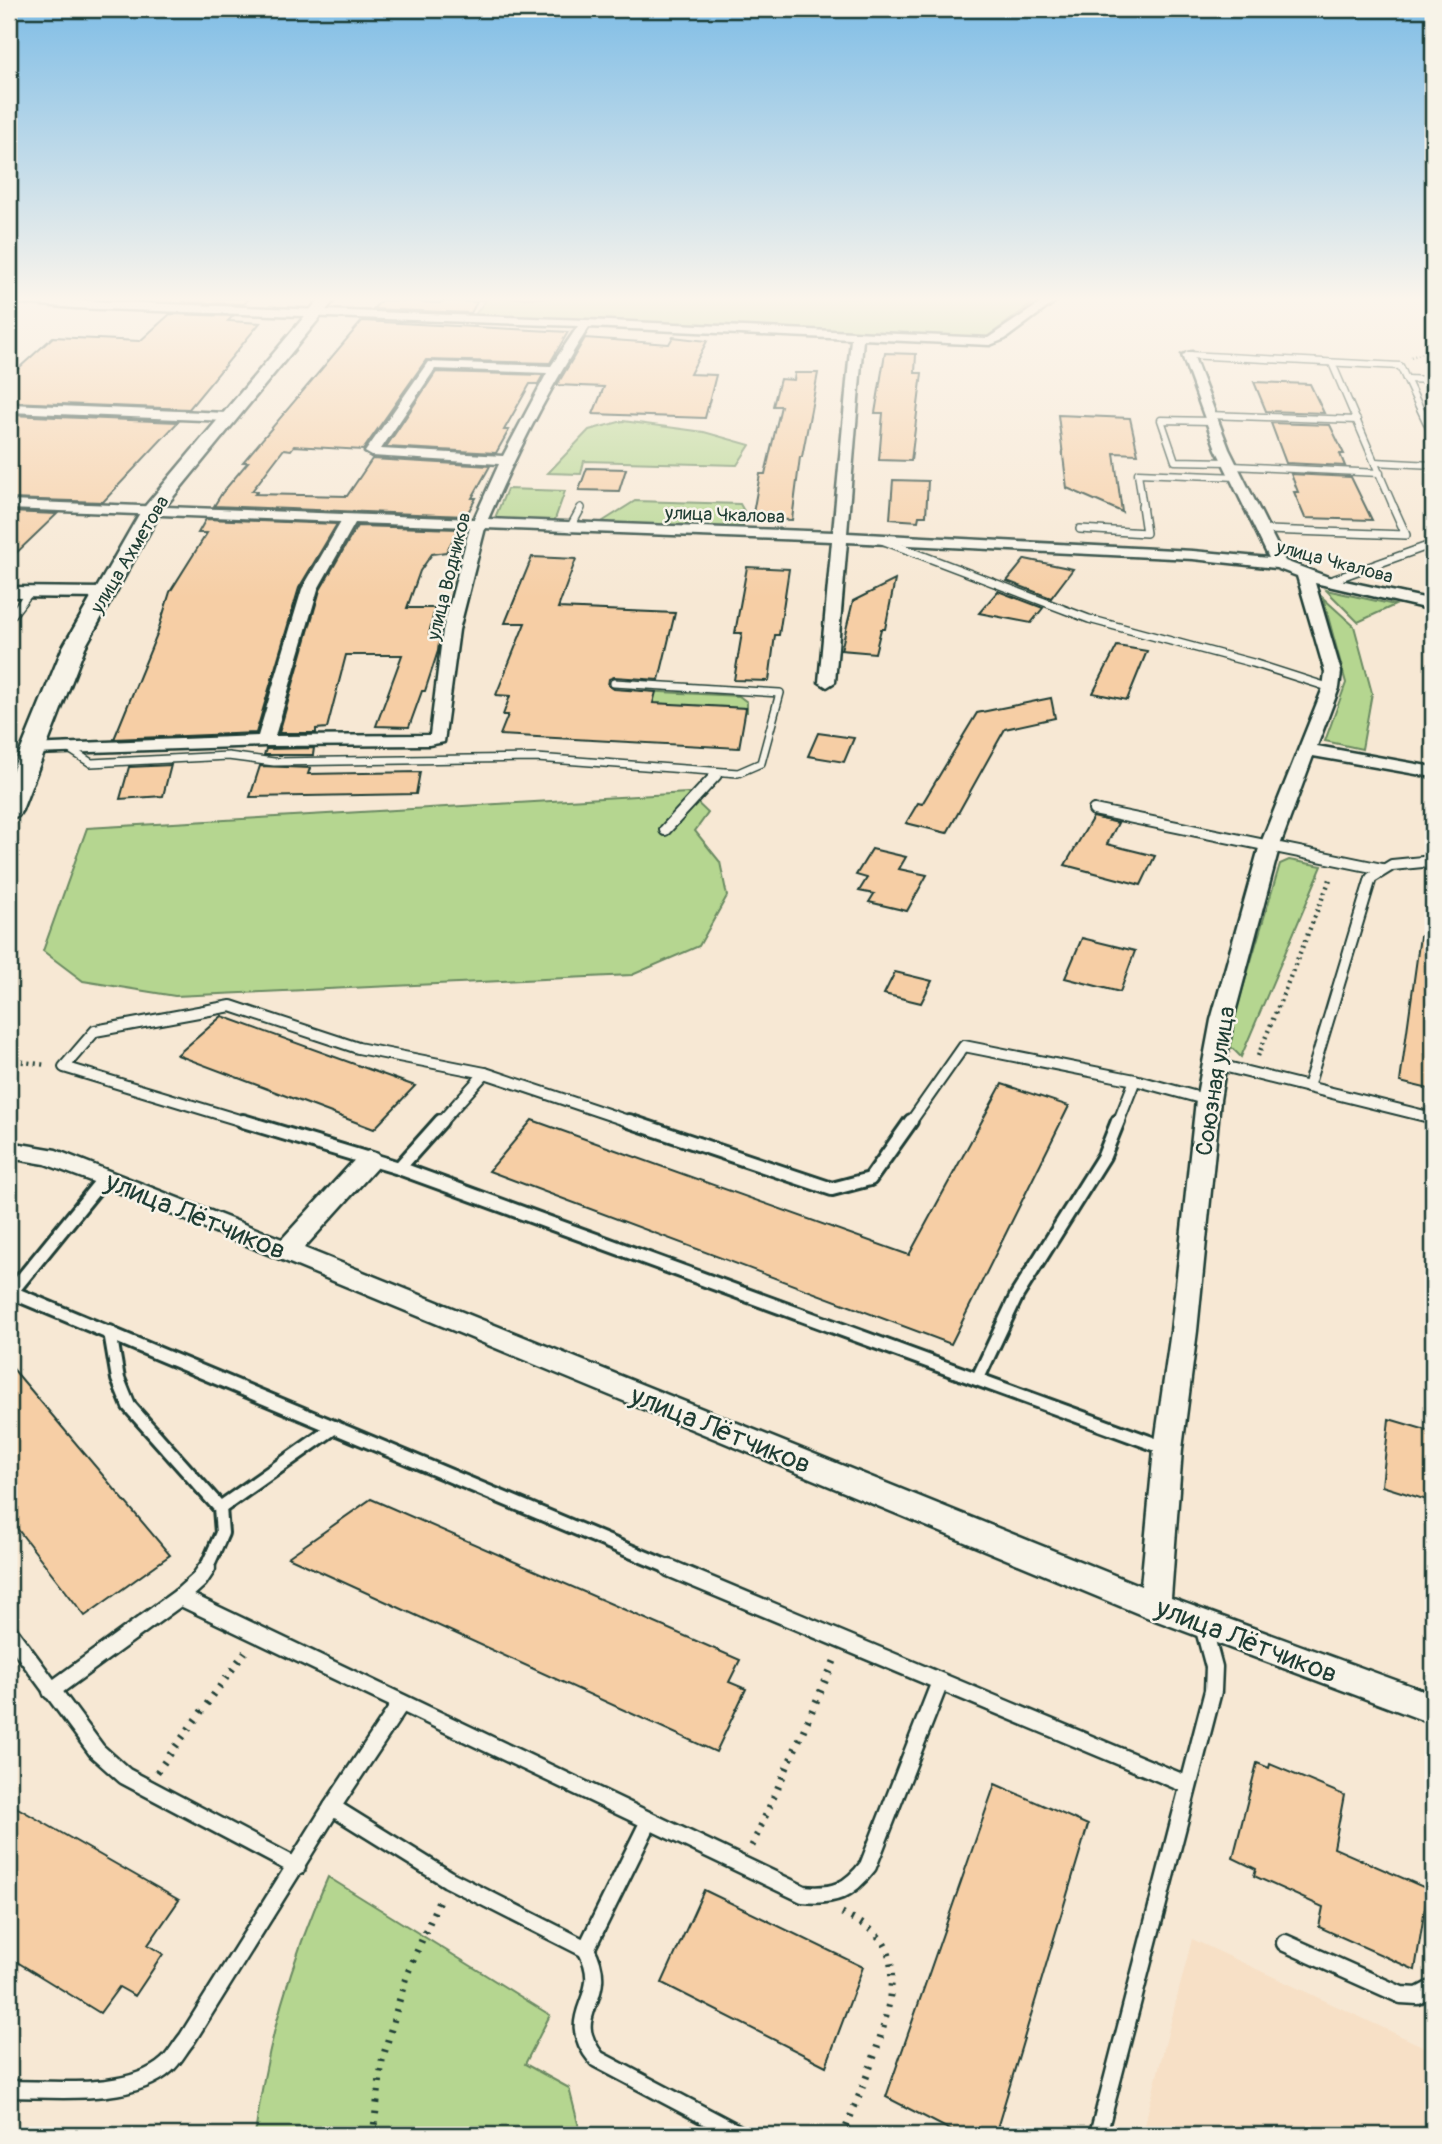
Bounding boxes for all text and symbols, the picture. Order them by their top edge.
street label: улица Ахметова [85,491,174,619]
street label: улица Чкалова [664,501,785,529]
street label: улица Водников [421,510,476,644]
street label: улица Чкалова [1273,535,1396,589]
street label: Союзная улица [1189,1004,1242,1158]
street label: улица Лётчиков [99,1164,291,1269]
street label: улица Лётчиков [624,1378,816,1483]
street label: улица Лётчиков [1150,1590,1342,1692]

